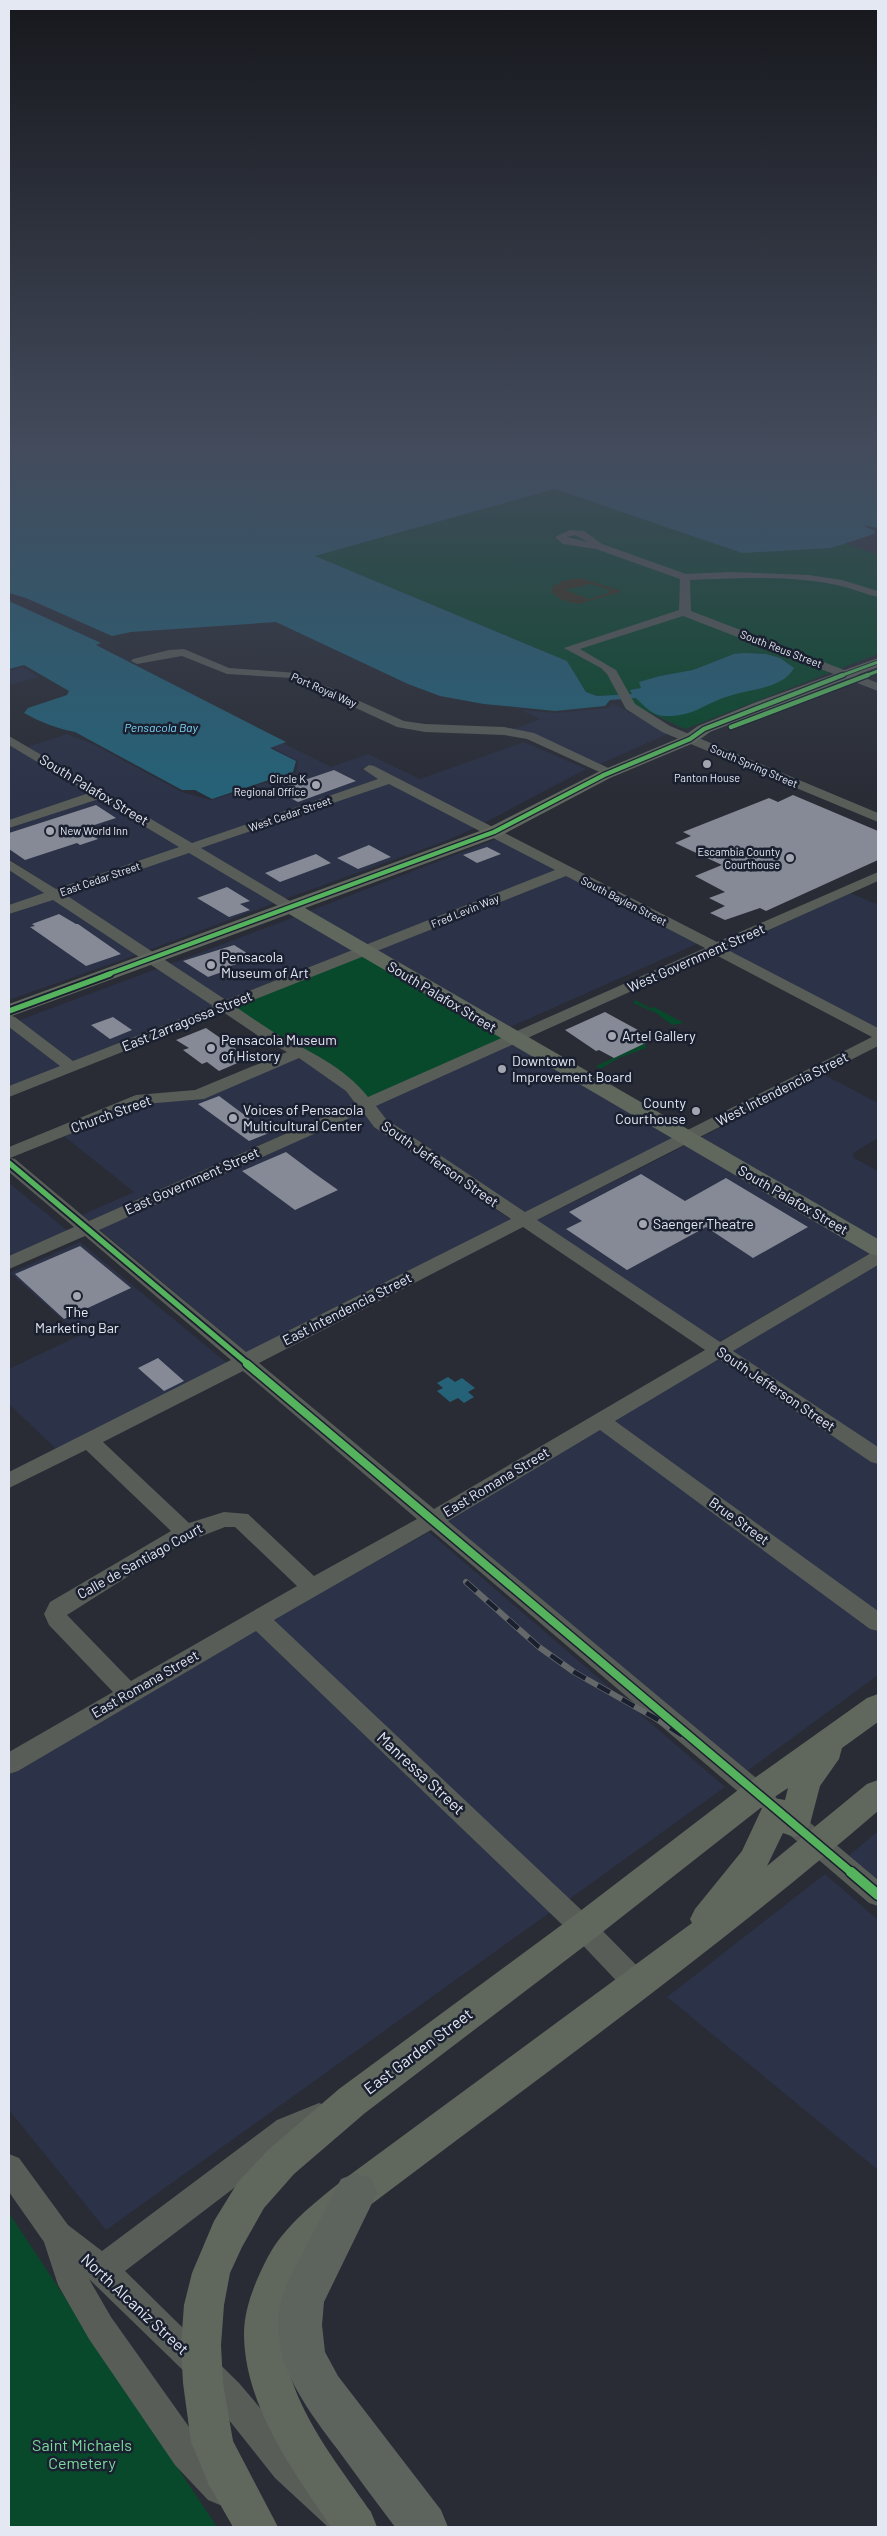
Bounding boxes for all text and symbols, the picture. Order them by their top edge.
street label: South Reus Street [739,627,824,670]
street label: Port Royal Way [289,669,359,710]
water label: Pensacola Bay [124,720,198,734]
street label: South Spring Street [708,741,800,790]
street label: South Palafox Street [37,750,152,829]
marker: Panton House [701,758,713,770]
place label: Panton House [674,771,740,784]
place label: Circle K Regional Office [234,772,306,798]
marker: Circle K Regional Office [310,779,322,791]
street label: West Cedar Street [247,793,333,834]
place label: New World Inn [60,824,128,837]
marker: New World Inn [44,825,56,837]
place label: Escambia County Courthouse [697,845,780,871]
marker: Escambia County Courthouse [784,852,796,864]
street label: East Cedar Street [58,859,142,898]
street label: South Baylen Street [579,873,669,928]
street label: Fred Levin Way [429,891,501,930]
street label: West Government Street [624,920,767,996]
place label: Pensacola Museum of Art [221,948,309,981]
street label: South Palafox Street [385,957,500,1036]
marker: Pensacola Museum of Art [205,959,217,971]
street label: East Zarragossa Street [119,987,254,1054]
place label: Artel Gallery [622,1027,696,1044]
marker: Artel Gallery [606,1030,618,1042]
place label: Pensacola Museum of History [221,1031,337,1064]
marker: Pensacola Museum of History [205,1042,217,1054]
street label: West Intendencia Street [713,1048,851,1129]
place label: Downtown Improvement Board [512,1052,632,1085]
marker: Downtown Improvement Board [496,1063,508,1075]
street label: Church Street [68,1091,153,1136]
place label: County Courthouse [615,1094,687,1127]
place label: Voices of Pensacola Multicultural Center [243,1101,363,1134]
marker: County Courthouse [690,1105,702,1117]
marker: Voices of Pensacola Multicultural Center [227,1112,239,1124]
street label: South Jefferson Street [378,1117,502,1210]
street label: East Government Street [122,1143,262,1218]
street label: South Palafox Street [735,1161,851,1238]
place label: Saenger Theatre [653,1215,754,1232]
marker: Saenger Theatre [637,1218,649,1230]
street label: East Intendencia Street [279,1269,414,1349]
marker: The Marketing Bar [71,1290,83,1302]
place label: The Marketing Bar [35,1303,119,1336]
street label: South Jefferson Street [714,1343,839,1434]
street label: East Romana Street [440,1443,552,1520]
street label: Brue Street [706,1493,773,1548]
street label: Calle de Santiago Court [74,1519,205,1602]
street label: East Romana Street [88,1646,201,1721]
street label: Manressa Street [374,1727,469,1818]
street label: East Garden Street [360,2004,476,2098]
street label: North Alcaniz Street [78,2249,193,2358]
park label: Saint Michaels Cemetery [32,2435,132,2472]

